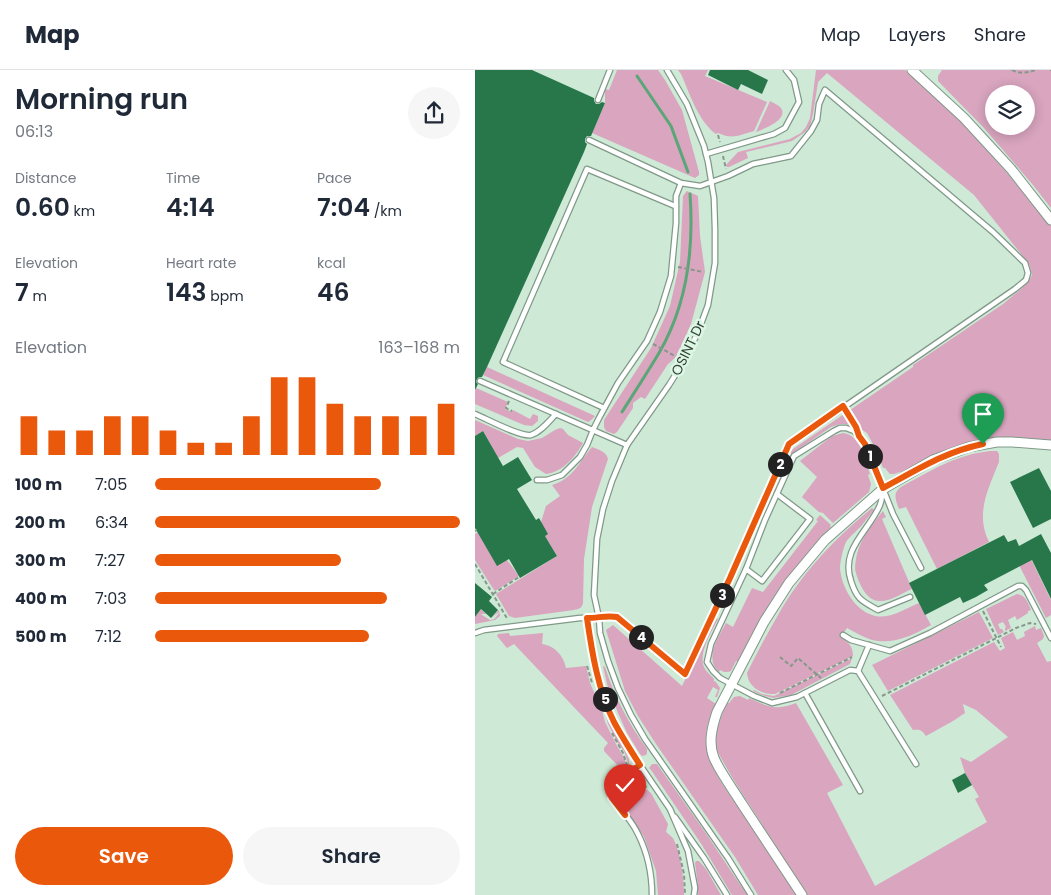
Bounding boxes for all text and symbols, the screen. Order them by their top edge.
text: Map [25,18,80,51]
text: Map [821,22,861,47]
text: Layers [889,22,946,47]
text: Share [974,22,1026,47]
text: Morning run [15,80,188,119]
map controls [985,85,1035,135]
button: layers [985,85,1035,135]
button: share [408,87,460,139]
text: 06:13 [15,120,53,143]
text: Distance [15,168,76,188]
text: Time [166,168,200,188]
text: Pace [317,168,352,188]
text: 0.60 [15,190,70,225]
text: 4:14 [166,190,215,225]
text: 7:04 [317,190,370,225]
text: km [70,201,95,221]
text: /km [370,201,402,221]
text: Elevation [15,253,78,273]
text: Heart rate [166,253,236,273]
text: kcal [317,253,346,273]
text: 7 [15,275,29,310]
text: 143 [166,275,207,310]
text: 46 [317,275,350,310]
text: m [29,286,47,306]
text: bpm [207,286,244,306]
street label: OSINT Dr [666,317,710,379]
text: Elevation [15,336,87,359]
text: 163–168 m [378,336,460,359]
pin [962,393,1004,444]
icon: arrive [969,400,997,428]
pin: 1 [857,444,883,468]
text: 1 [868,446,873,466]
pin: 2 [767,452,793,476]
text: 2 [777,454,785,474]
text: 100 m [15,473,62,496]
text: 7:05 [95,473,127,496]
text: 200 m [15,511,65,534]
text: 6:34 [95,511,128,534]
text: 300 m [15,549,66,572]
text: 7:27 [95,549,125,572]
pin: 3 [709,582,735,608]
text: 3 [718,585,727,605]
text: 400 m [15,587,67,610]
text: 7:03 [95,587,127,610]
pin: 4 [629,624,653,650]
text: 500 m [15,625,67,648]
text: 7:12 [95,625,121,648]
text: 4 [637,627,646,647]
pin: 5 [593,686,617,712]
text: 5 [601,689,610,709]
pin [604,764,646,815]
icon: check [611,771,639,799]
button: Save [15,827,233,885]
button: Share [243,827,460,885]

